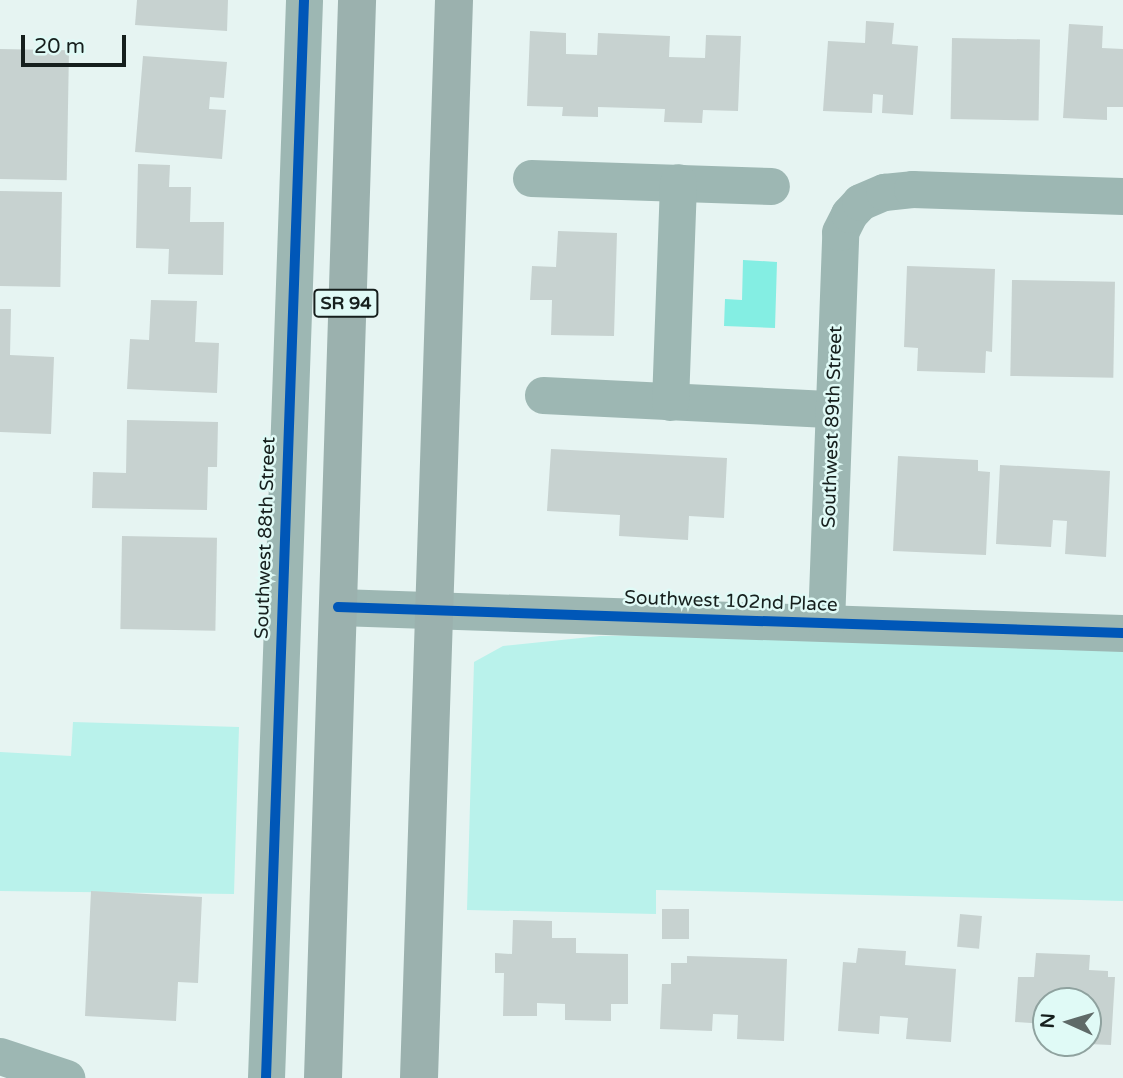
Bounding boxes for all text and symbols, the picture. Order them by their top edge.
scale bar [24,21,130,65]
text: 20 m [34,34,85,59]
road number: SR 94 [313,288,379,318]
street label: Southwest 89th Street [818,325,848,529]
street label: Southwest 88th Street [251,436,281,640]
street label: Southwest 102nd Place [624,587,838,617]
north arrow [1032,987,1102,1057]
text: N [1037,1012,1060,1029]

